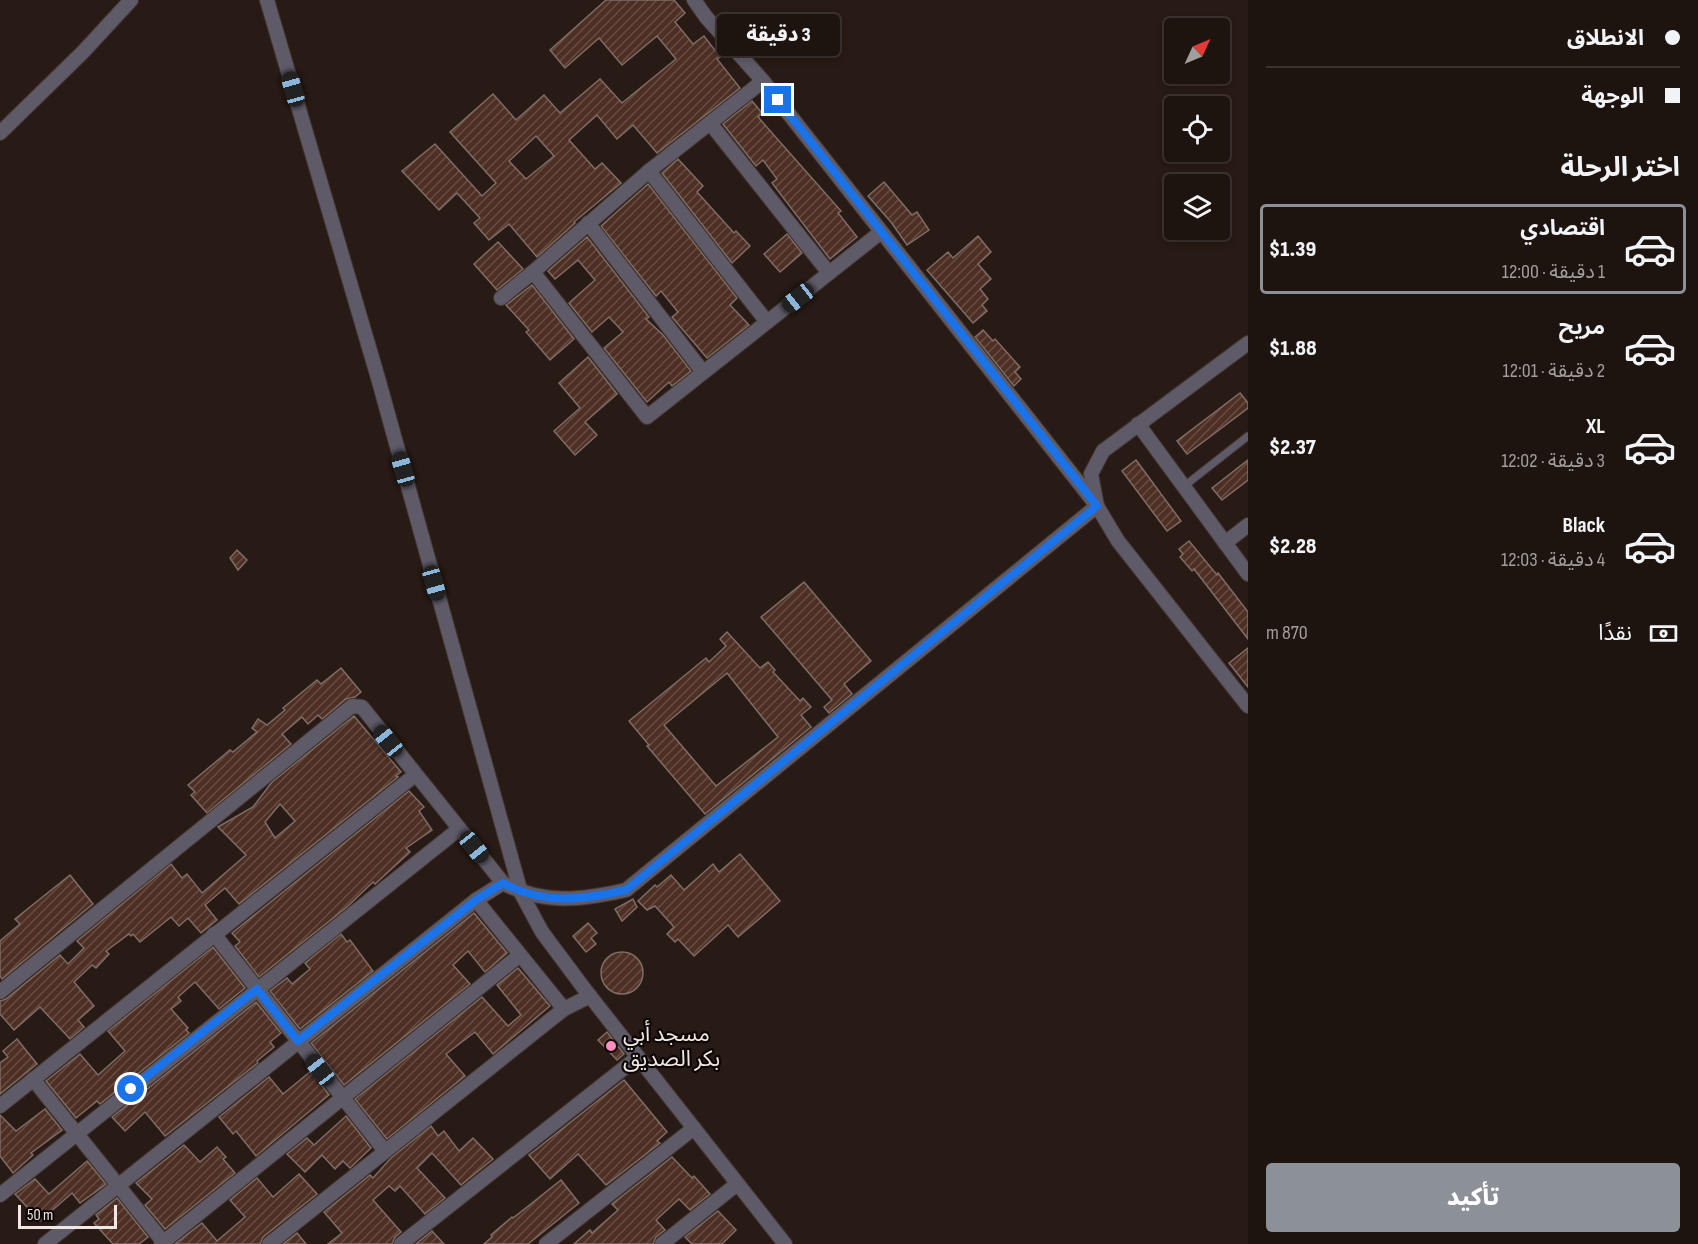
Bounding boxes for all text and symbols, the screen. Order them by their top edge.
callout: 3 دقيقة [716,13,840,55]
north arrow [1164,18,1230,84]
map controls [1164,18,1230,240]
text: 3 دقيقة [746,23,811,47]
text: الانطلاق [1567,25,1644,52]
car [279,69,307,109]
text: الوجهة [1581,83,1644,110]
route end [764,86,791,113]
button: locate [1164,96,1230,162]
text: اختر الرحلة [1560,152,1680,184]
button: layers [1164,174,1230,240]
text: اقتصادي [1520,215,1605,242]
icon: car [1623,222,1677,276]
text: $1.39 [1269,236,1316,263]
text: 1 دقيقة · 12:00 [1502,260,1605,284]
car [778,280,818,316]
text: مريح [1559,314,1605,341]
icon: car [1623,321,1677,375]
text: $1.88 [1269,335,1317,362]
text: 2 دقيقة · 12:01 [1503,359,1605,383]
text: XL [1586,413,1605,440]
icon: car [1623,420,1677,474]
text: $2.37 [1269,434,1316,461]
car [389,449,417,489]
text: 3 دقيقة · 12:02 [1501,449,1605,473]
text: Black [1563,512,1605,539]
icon: car [1623,519,1677,573]
text: $2.28 [1269,533,1317,560]
text: 4 دقيقة · 12:03 [1501,548,1605,572]
car [420,563,448,603]
icon: cash [1647,617,1680,650]
text: نقدًا [1598,620,1632,647]
text: 870 m [1266,621,1308,645]
car [370,721,406,761]
car [456,827,492,867]
place label: مسجد أبي بكر الصديق [623,1020,720,1073]
marker: مسجد أبي بكر الصديق [604,1039,618,1053]
car [302,1050,338,1090]
route start [117,1075,144,1102]
button: تأكيد [1266,1163,1680,1232]
scale bar [18,1202,117,1230]
text: 50 m [27,1206,53,1225]

